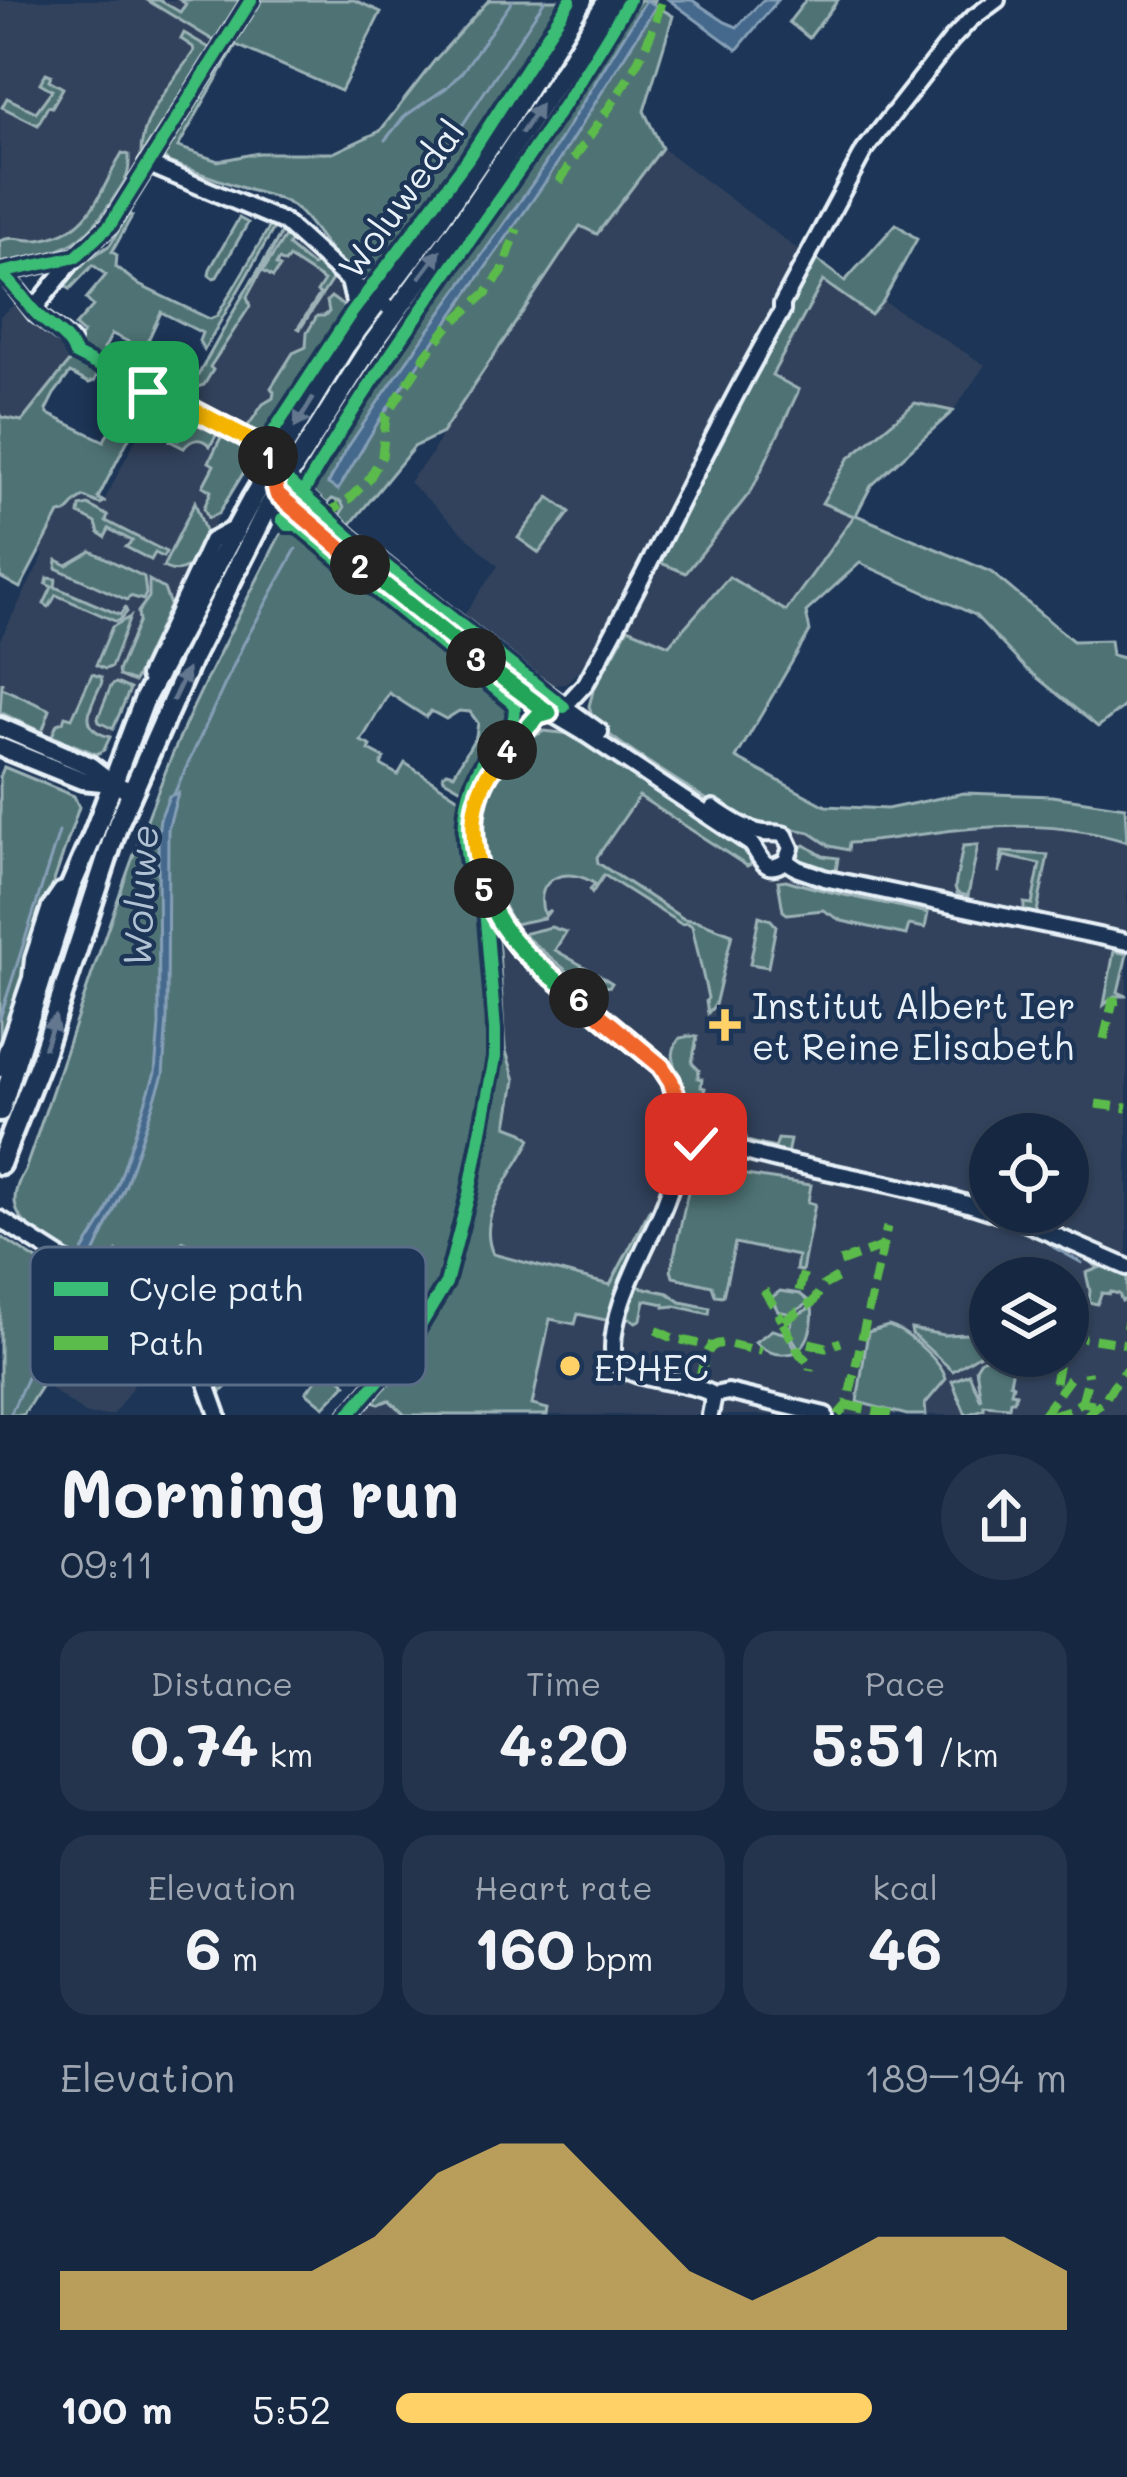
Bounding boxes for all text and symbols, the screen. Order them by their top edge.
one-way arrow [520,103,542,136]
street label: Woluwedal [326,109,474,287]
one-way arrow [417,248,442,280]
pin [97,341,199,443]
icon: arrive [115,359,181,425]
one-way arrow [294,396,315,430]
pin: 1 [238,426,298,486]
text: 1 [261,434,275,477]
pin: 2 [330,535,390,595]
text: 2 [351,543,369,586]
pin: 3 [446,628,506,688]
text: 3 [466,636,486,679]
one-way arrow [170,667,190,702]
pin: 4 [477,720,537,780]
text: 4 [497,728,517,771]
water label: Woluwe [110,823,168,969]
pin: 5 [454,858,514,918]
text: 5 [474,866,494,909]
pin: 6 [549,968,609,1028]
text: 6 [569,976,589,1019]
place label: Institut Albert Ier et Reine Elisabeth [752,981,1076,1069]
marker: Institut Albert Ier et Reine Elisabeth [709,1009,741,1041]
one-way arrow [42,1013,61,1050]
pin [645,1093,747,1195]
icon: check [663,1111,729,1177]
map controls [969,1113,1089,1377]
button: locate [969,1113,1089,1233]
legend [30,1247,426,1385]
button: layers [969,1257,1089,1377]
text: Cycle path [129,1266,303,1310]
text: Path [129,1320,203,1363]
place label: EPHEC [594,1343,709,1390]
marker: EPHEC [557,1353,583,1379]
text: Morning run [60,1449,459,1535]
button: share [941,1454,1067,1580]
text: 09:11 [60,1537,154,1588]
text: Distance [151,1661,293,1704]
text: Time [526,1661,601,1704]
text: Pace [865,1661,945,1704]
text: 0.74 [130,1704,259,1782]
text: 4:20 [499,1704,628,1782]
text: 5:51 [811,1704,927,1782]
text: km [259,1732,313,1775]
text: /km [927,1732,999,1775]
text: Elevation [148,1865,296,1908]
text: Heart rate [474,1865,653,1908]
text: kcal [872,1865,938,1908]
text: 6 [185,1908,222,1986]
text: 160 [474,1908,575,1986]
text: 46 [868,1908,942,1986]
text: m [222,1936,258,1979]
text: bpm [575,1936,653,1979]
text: Elevation [60,2051,235,2102]
text: 189–194 m [864,2051,1067,2102]
text: 100 m [60,2383,172,2434]
text: 5:52 [252,2383,331,2434]

